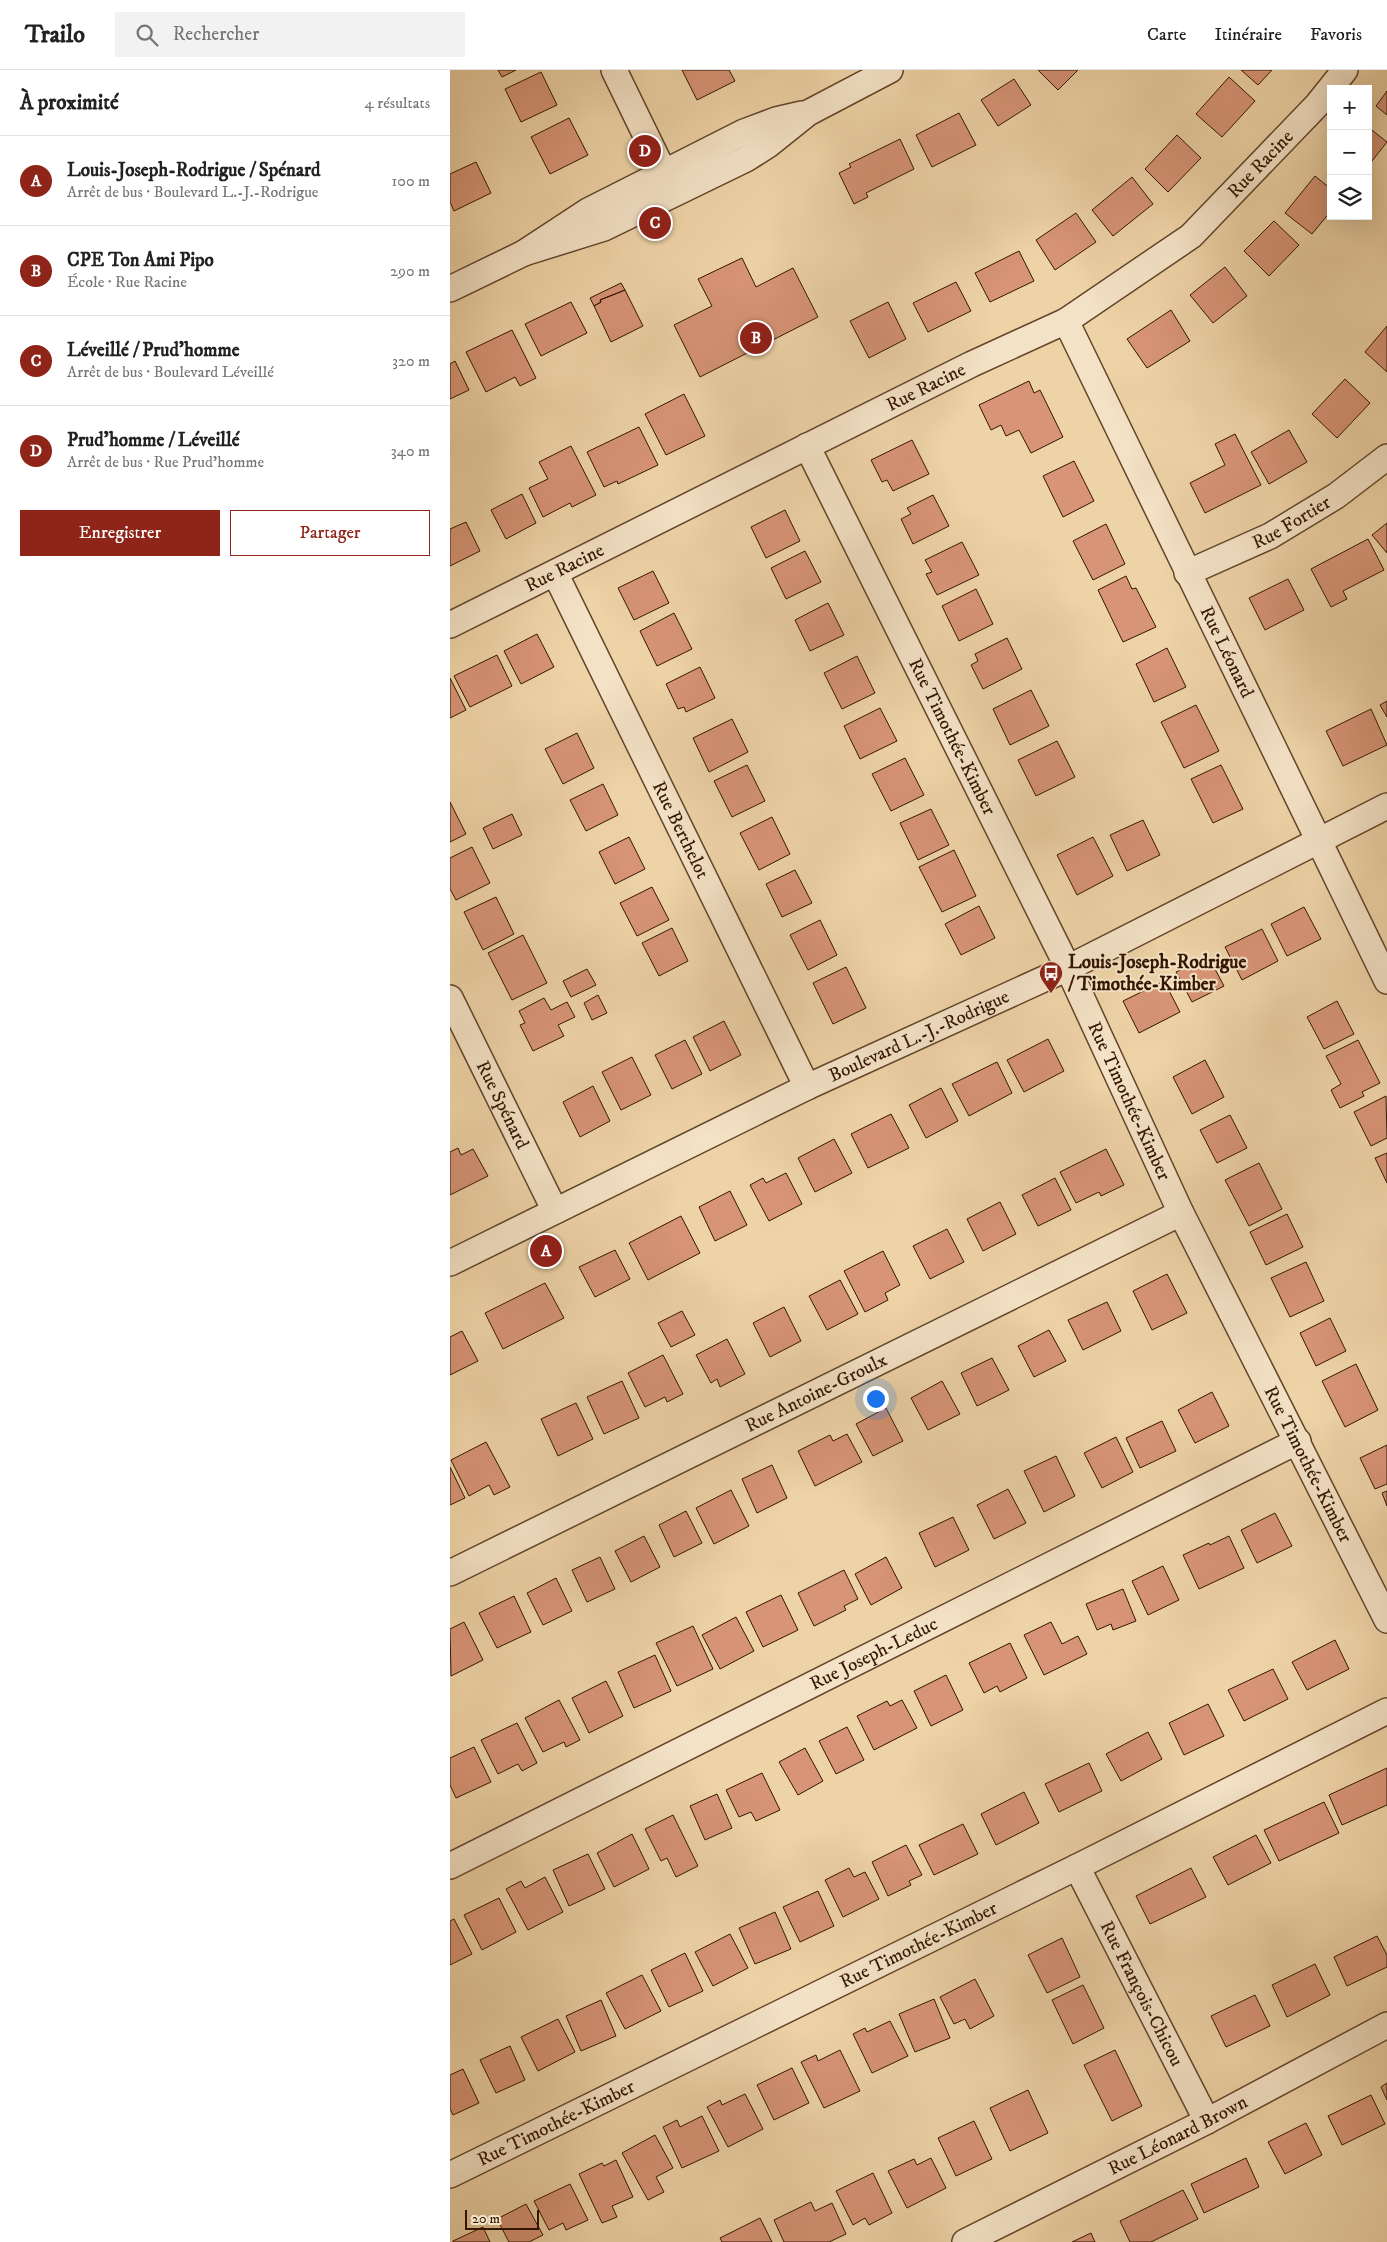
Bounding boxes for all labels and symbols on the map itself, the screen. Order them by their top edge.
street label: Rue Racine [1222,125,1298,203]
pin: D [629,132,661,170]
pin: C [639,204,671,242]
pin: B [740,319,772,357]
street label: Rue Racine [883,358,969,416]
street label: Rue Fortier [1249,491,1335,554]
street label: Rue Racine [521,538,608,597]
street label: Rue Léonard [1195,602,1259,702]
street label: Rue Timothée-Kimber [904,654,1001,819]
street label: Rue Berthelot [647,777,714,882]
place label: Louis-Joseph-Rodrigue / Timothée-Kimber [1067,951,1247,996]
bus stop icon: Louis-Joseph-Rodrigue / Timothée-Kimber [1038,960,1064,994]
street label: Boulevard L.-J.-Rodrigue [825,985,1013,1087]
street label: Rue Timothée-Kimber [1083,1018,1176,1184]
street label: Rue Spénard [471,1057,534,1153]
pin: A [530,1232,562,1270]
street label: Rue Antoine-Groulx [741,1348,891,1437]
street label: Rue Timothée-Kimber [1259,1382,1357,1546]
your location [863,1386,889,1412]
street label: Rue Joseph-Leduc [806,1612,942,1695]
street label: Rue Timothée-Kimber [836,1897,1001,1993]
street label: Rue François-Chicou [1095,1917,1188,2070]
street label: Rue Timothée-Kimber [474,2075,638,2171]
street label: Rue Léonard Brown [1104,2090,1251,2180]
scale bar [465,2207,539,2230]

